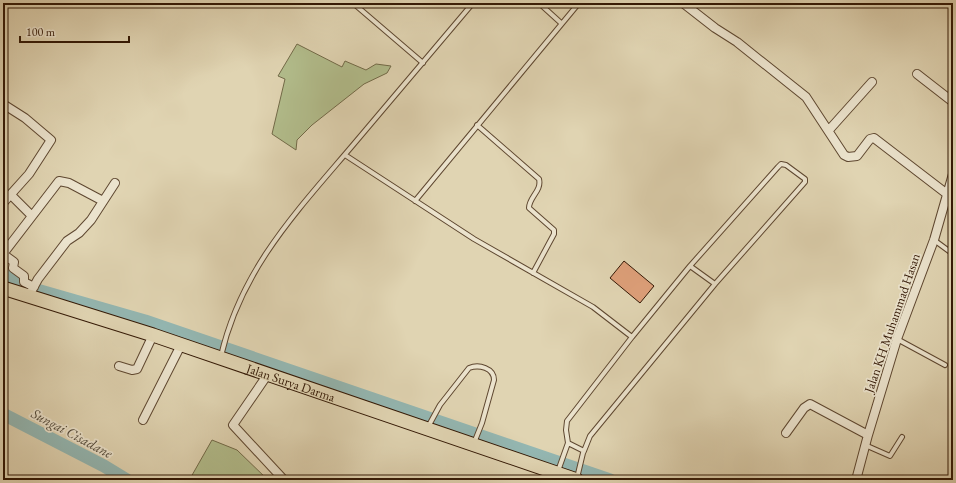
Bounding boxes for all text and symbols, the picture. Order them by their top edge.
scale bar [20,18,129,44]
text: 100 m [26,24,56,40]
street label: Jalan KH Muhammad Hasan [860,251,924,396]
street label: Jalan Surya Darma [243,359,338,405]
water label: Sungai Cisadane [27,404,116,462]

